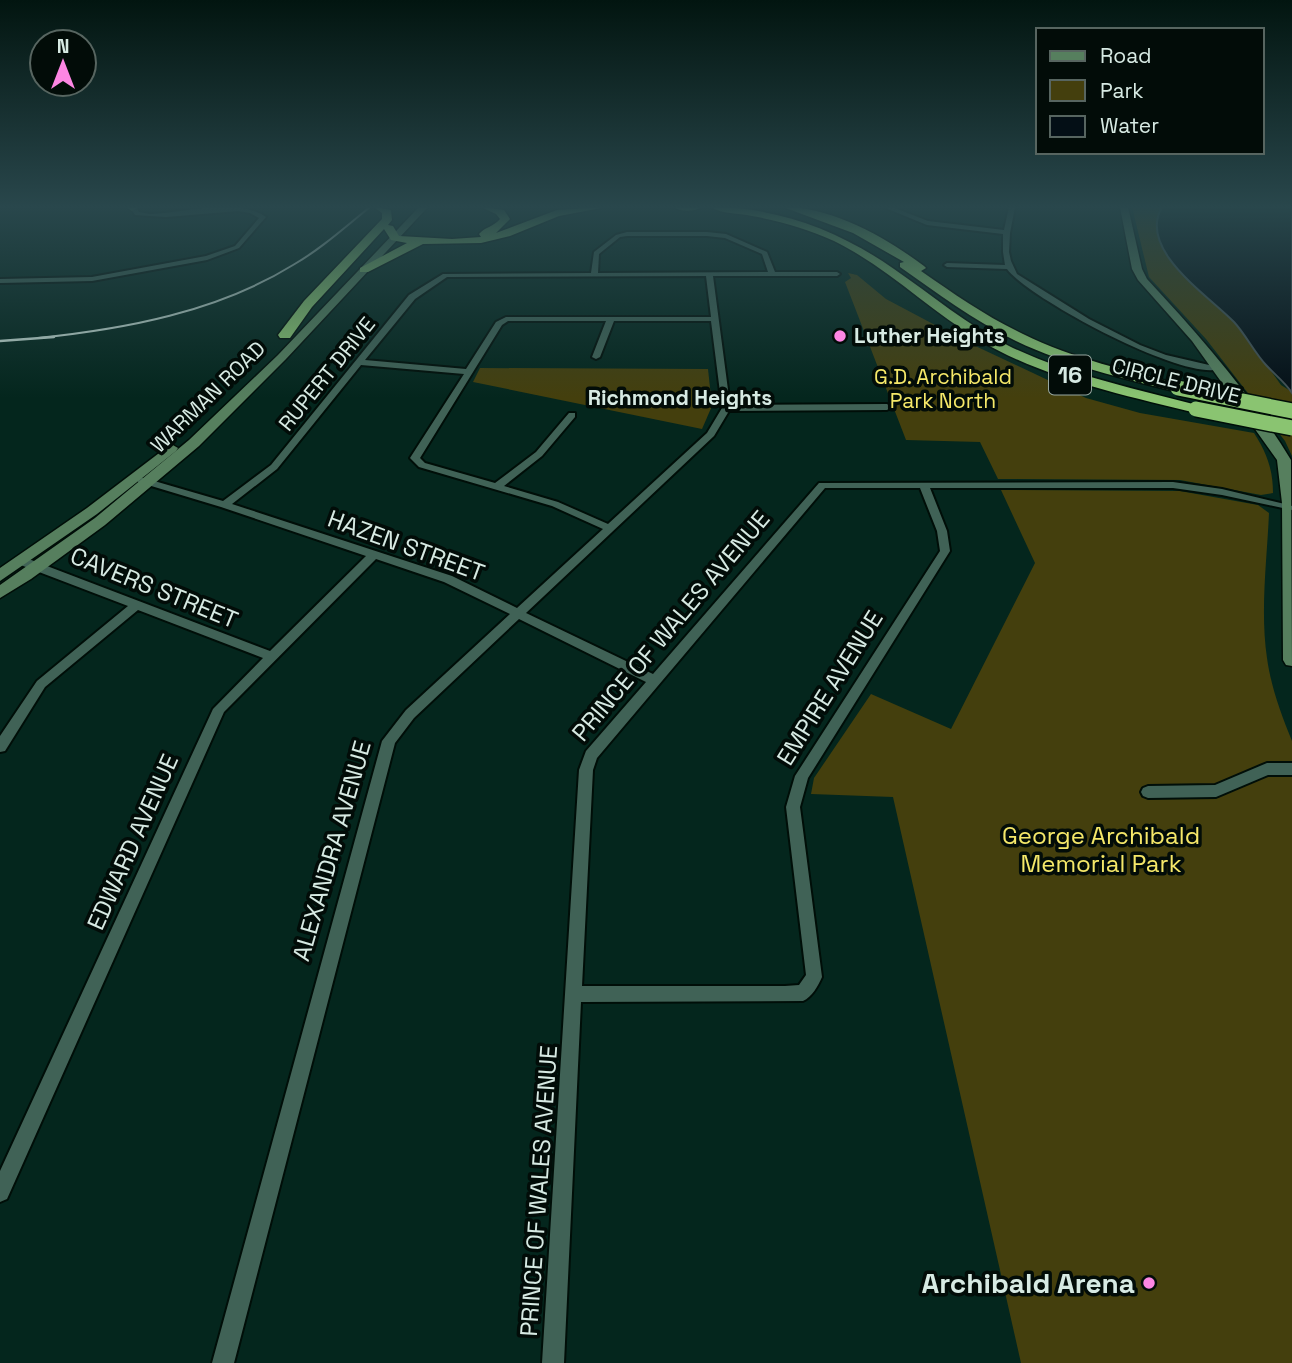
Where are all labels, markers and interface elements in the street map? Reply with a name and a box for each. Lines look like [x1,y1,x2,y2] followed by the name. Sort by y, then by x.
[28,28,98,98] north arrow
[1036,28,1264,154] legend
[57,34,69,59] text: N
[1100,42,1152,69] text: Road
[1100,77,1144,104] text: Park
[1100,112,1159,139] text: Water
[272,311,381,436] street label: RUPERT DRIVE
[854,322,1005,349] place label: Luther Heights
[832,328,848,344] marker: Luther Heights
[145,335,271,458] street label: WARMAN ROAD
[1109,352,1243,409] street label: CIRCLE DRIVE
[1049,356,1091,394] road number: 16
[874,363,1012,414] park label: G.D. Archibald Park North
[588,384,772,411] district label: Richmond Heights
[323,503,489,588] street label: HAZEN STREET
[565,504,776,747] street label: PRINCE OF WALES AVENUE
[66,540,242,635] street label: CAVERS STREET
[770,605,890,771] street label: EMPIRE AVENUE
[285,737,378,964] street label: ALEXANDRA AVENUE
[80,749,185,935] street label: EDWARD AVENUE
[1002,820,1200,879] park label: George Archibald Memorial Park
[513,1044,564,1338] street label: PRINCE OF WALES AVENUE
[921,1265,1135,1301] place label: Archibald Arena
[1141,1275,1157,1291] marker: Archibald Arena

